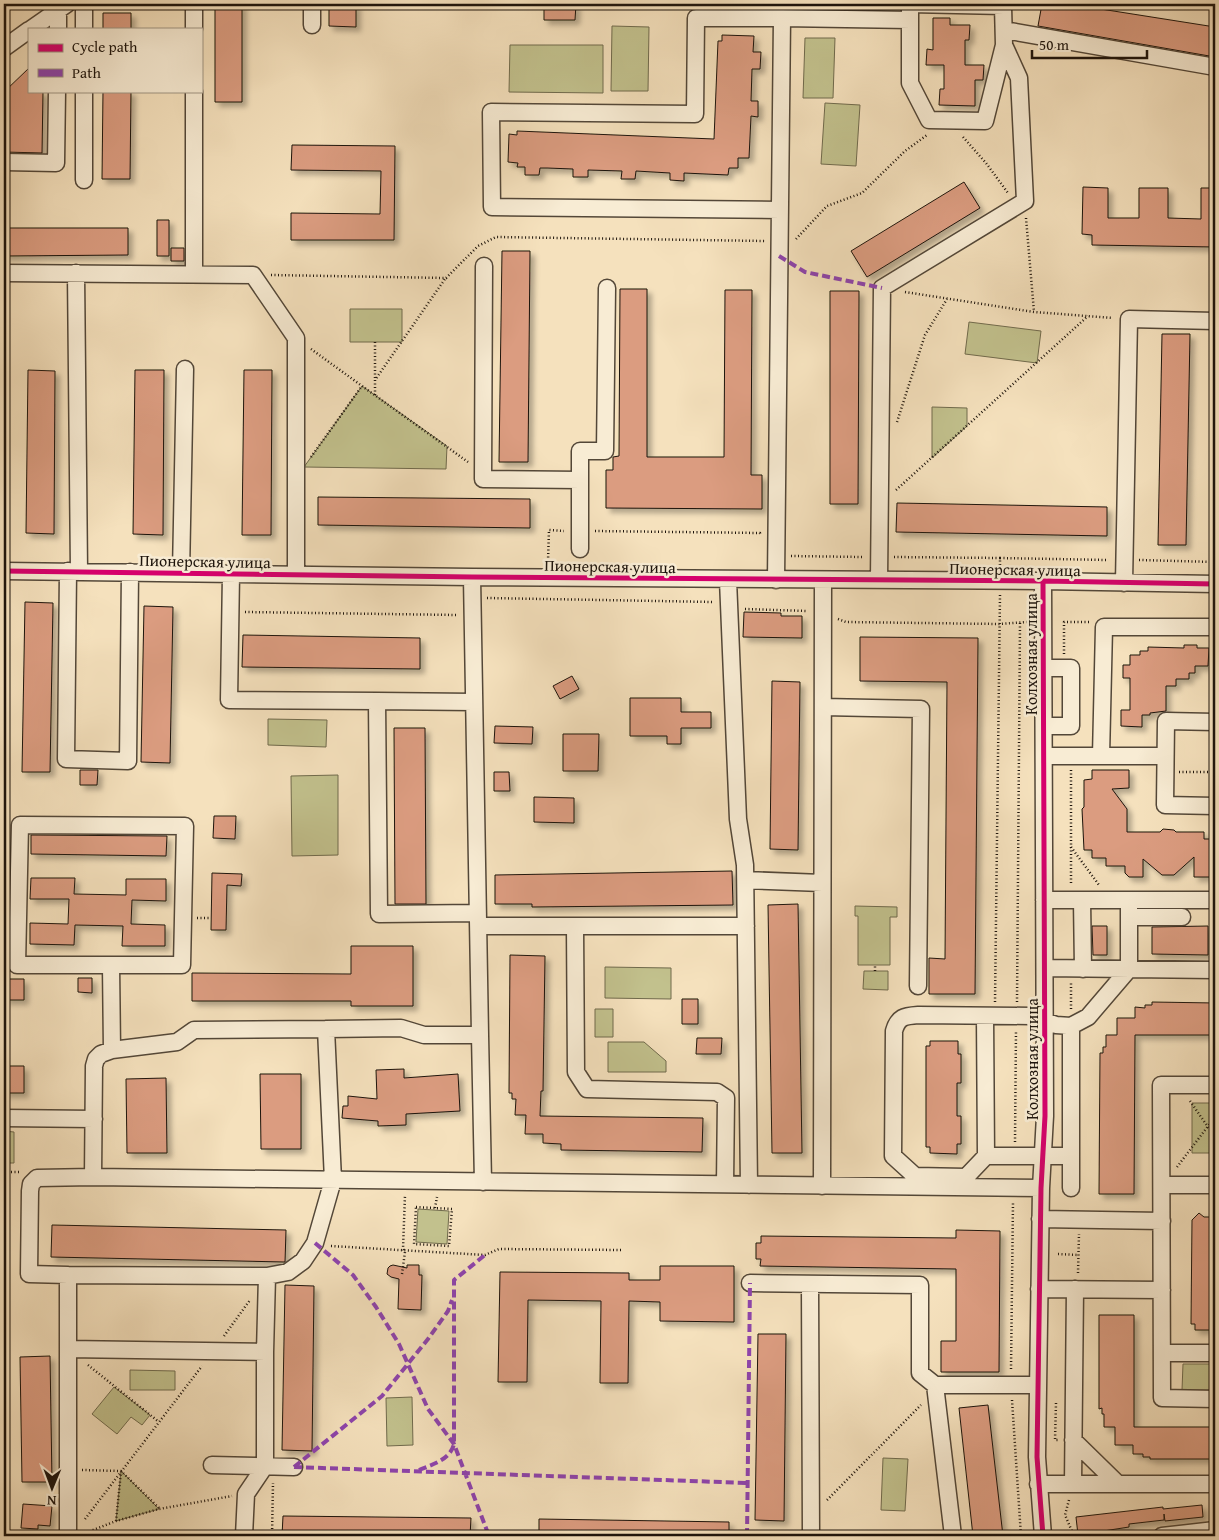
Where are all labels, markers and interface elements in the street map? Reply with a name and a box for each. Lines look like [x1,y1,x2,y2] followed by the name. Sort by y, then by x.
[28,28,202,92] legend
[1032,28,1146,60] scale bar
[1039,34,1070,55] text: 50 m
[72,36,138,57] text: Cycle path
[72,62,101,83] text: Path
[139,548,271,574] street label: Пионерская улица
[544,553,676,579] street label: Пионерская улица
[949,556,1081,582] street label: Пионерская улица
[1019,593,1043,715] street label: Колхозная улица
[1020,998,1044,1120] street label: Колхозная улица
[28,1462,78,1512] north arrow
[46,1491,57,1511] text: N

